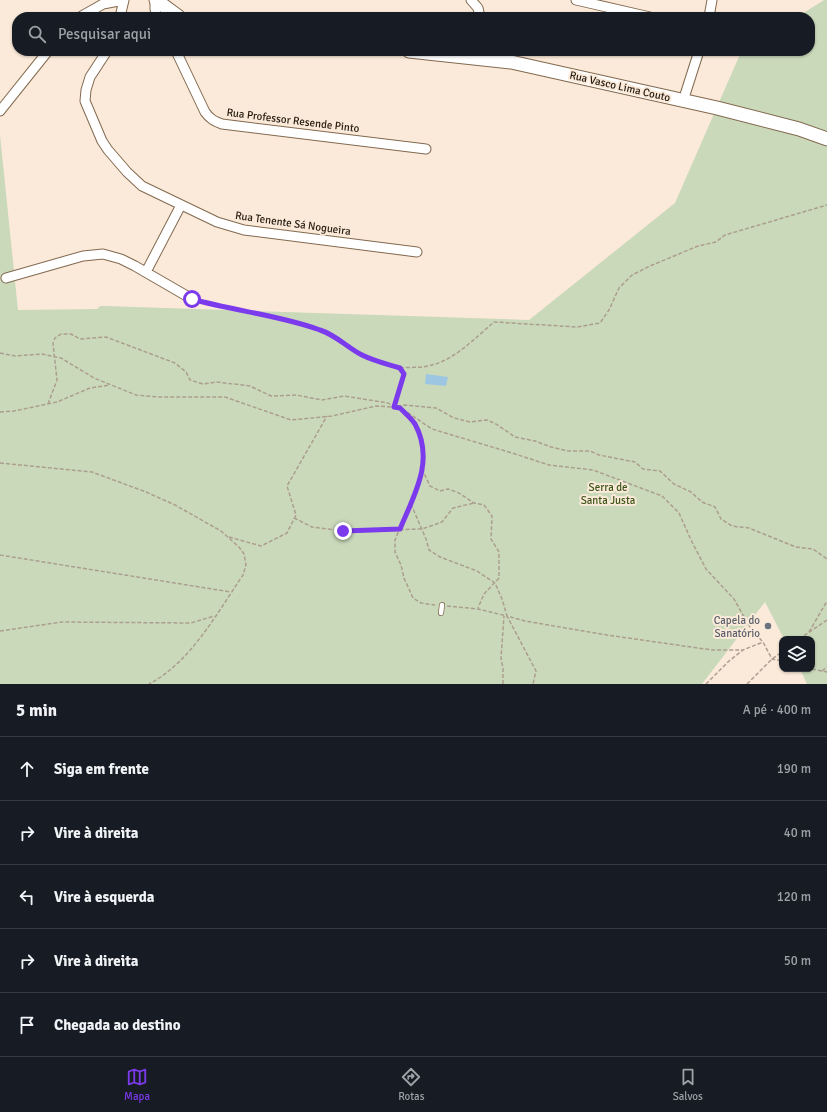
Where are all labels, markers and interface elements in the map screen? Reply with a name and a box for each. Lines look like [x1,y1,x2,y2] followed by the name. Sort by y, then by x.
[12,12,815,56] search box
[26,23,48,45] icon: search
[58,25,151,43] text: Pesquisar aqui
[568,69,672,104] street label: Rua Vasco Lima Couto
[226,106,360,135] street label: Rua Professor Resende Pinto
[234,209,352,238] street label: Rua Tenente Sá Nogueira
[183,290,201,308] route start
[581,481,636,507] park label: Serra de Santa Justa
[334,522,352,540] route end
[714,614,760,640] place label: Capela do Sanatório
[763,621,773,631] marker: Capela do Sanatório
[779,636,815,672] map controls
[779,636,815,672] button: layers
[16,700,57,721] text: 5 min
[743,702,811,718] text: A pé · 400 m
[16,758,38,780] icon: ahead
[54,760,149,778] text: Siga em frente
[777,761,811,777] text: 190 m
[16,822,38,844] icon: right
[54,824,138,842] text: Vire à direita
[784,825,811,841] text: 40 m
[16,886,38,908] icon: left
[54,888,154,906] text: Vire à esquerda
[777,889,811,905] text: 120 m
[16,950,38,972] icon: right
[54,952,138,970] text: Vire à direita
[784,953,811,969] text: 50 m
[16,1014,38,1036] icon: arrive
[54,1016,181,1034] text: Chegada ao destino
[124,1066,150,1103] tab: Mapa
[398,1066,424,1103] tab: Rotas
[673,1066,703,1103] tab: Salvos

